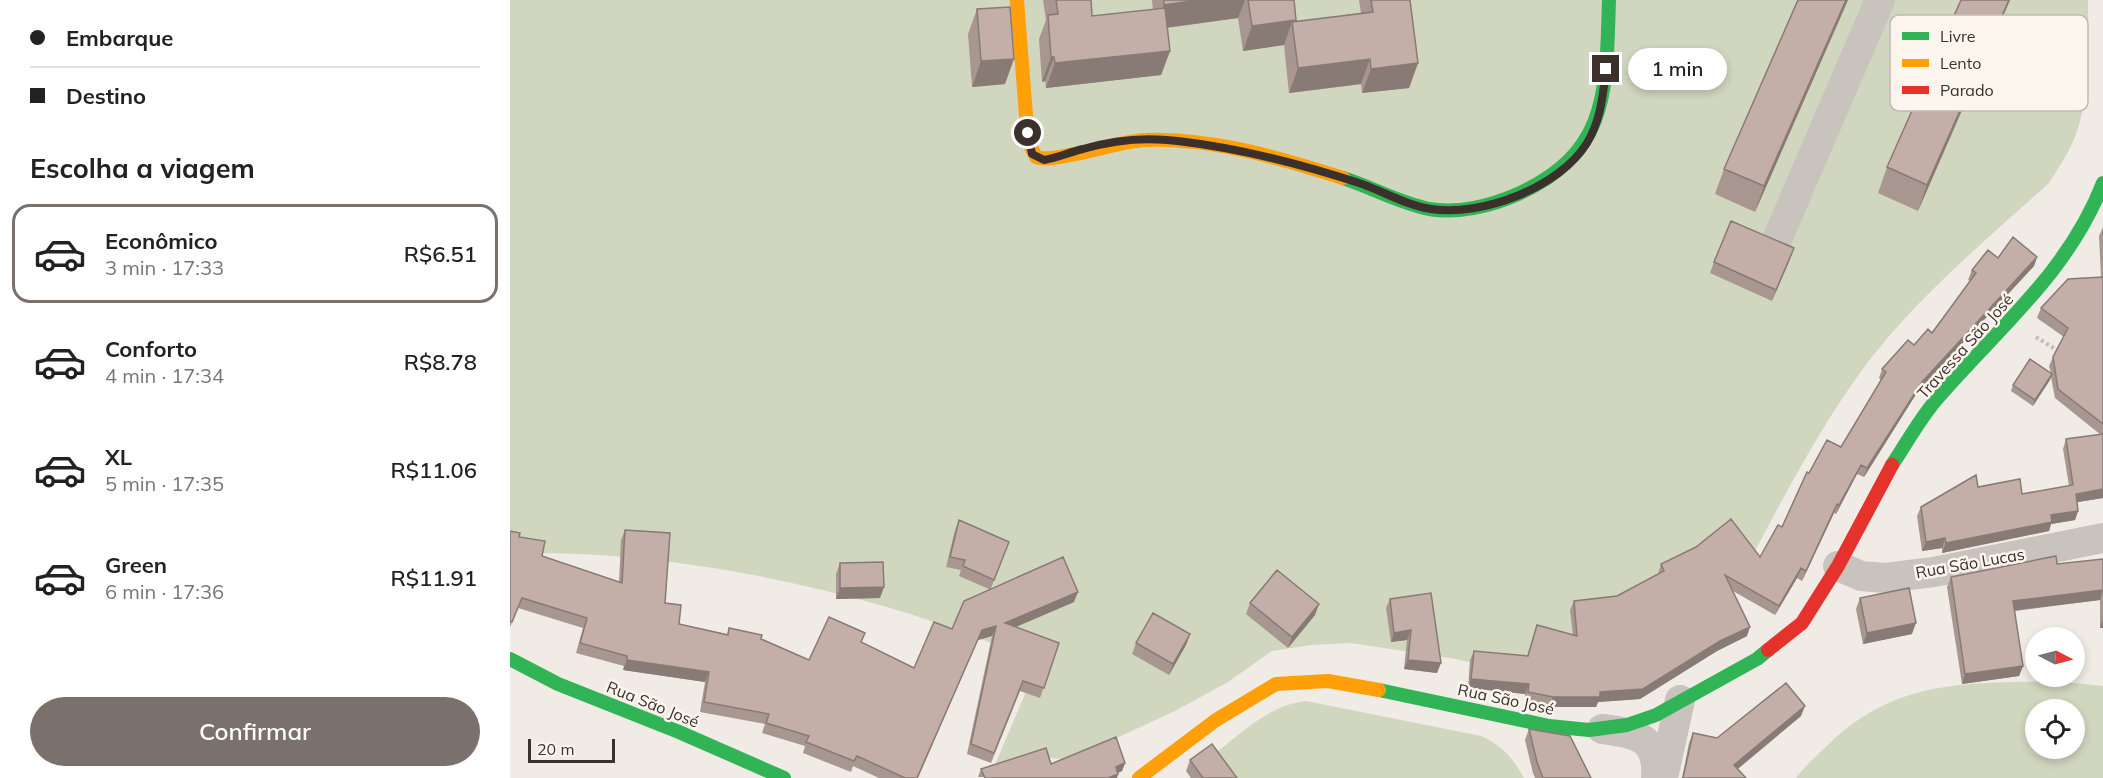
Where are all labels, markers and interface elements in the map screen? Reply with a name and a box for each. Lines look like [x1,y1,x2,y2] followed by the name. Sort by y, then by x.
[1890,15,2088,111] legend
[66,24,173,52] text: Embarque
[1940,26,1975,46] text: Livre
[1627,48,1726,90] callout: 1 min
[1940,53,1981,73] text: Lento
[1592,55,1619,82] route end
[1652,56,1703,81] text: 1 min
[1940,80,1994,100] text: Parado
[66,82,146,110] text: Destino
[1014,119,1041,146] route start
[30,151,255,185] text: Escolha a viagem
[33,227,87,281] icon: car
[105,227,218,255] text: Econômico
[404,240,477,268] text: R$6.51
[105,255,224,280] text: 3 min · 17:33
[1913,289,2017,403] street label: Travessa São José
[33,335,87,389] icon: car
[105,335,197,363] text: Conforto
[404,348,477,376] text: R$8.78
[105,363,224,388] text: 4 min · 17:34
[33,443,87,497] icon: car
[105,443,132,471] text: XL
[390,456,477,484] text: R$11.06
[105,471,224,496] text: 5 min · 17:35
[1914,544,2026,582] street label: Rua São Lucas
[33,551,87,605] icon: car
[105,551,167,579] text: Green
[390,564,477,592] text: R$11.91
[105,579,224,604] text: 6 min · 17:36
[2025,627,2085,687] north arrow
[2025,627,2085,759] map controls
[604,676,702,732] street label: Rua São José
[1456,679,1556,719] street label: Rua São José
[30,697,480,766] button: Confirmar
[2025,699,2085,759] button: locate
[528,736,615,764] scale bar
[537,739,574,759] text: 20 m

